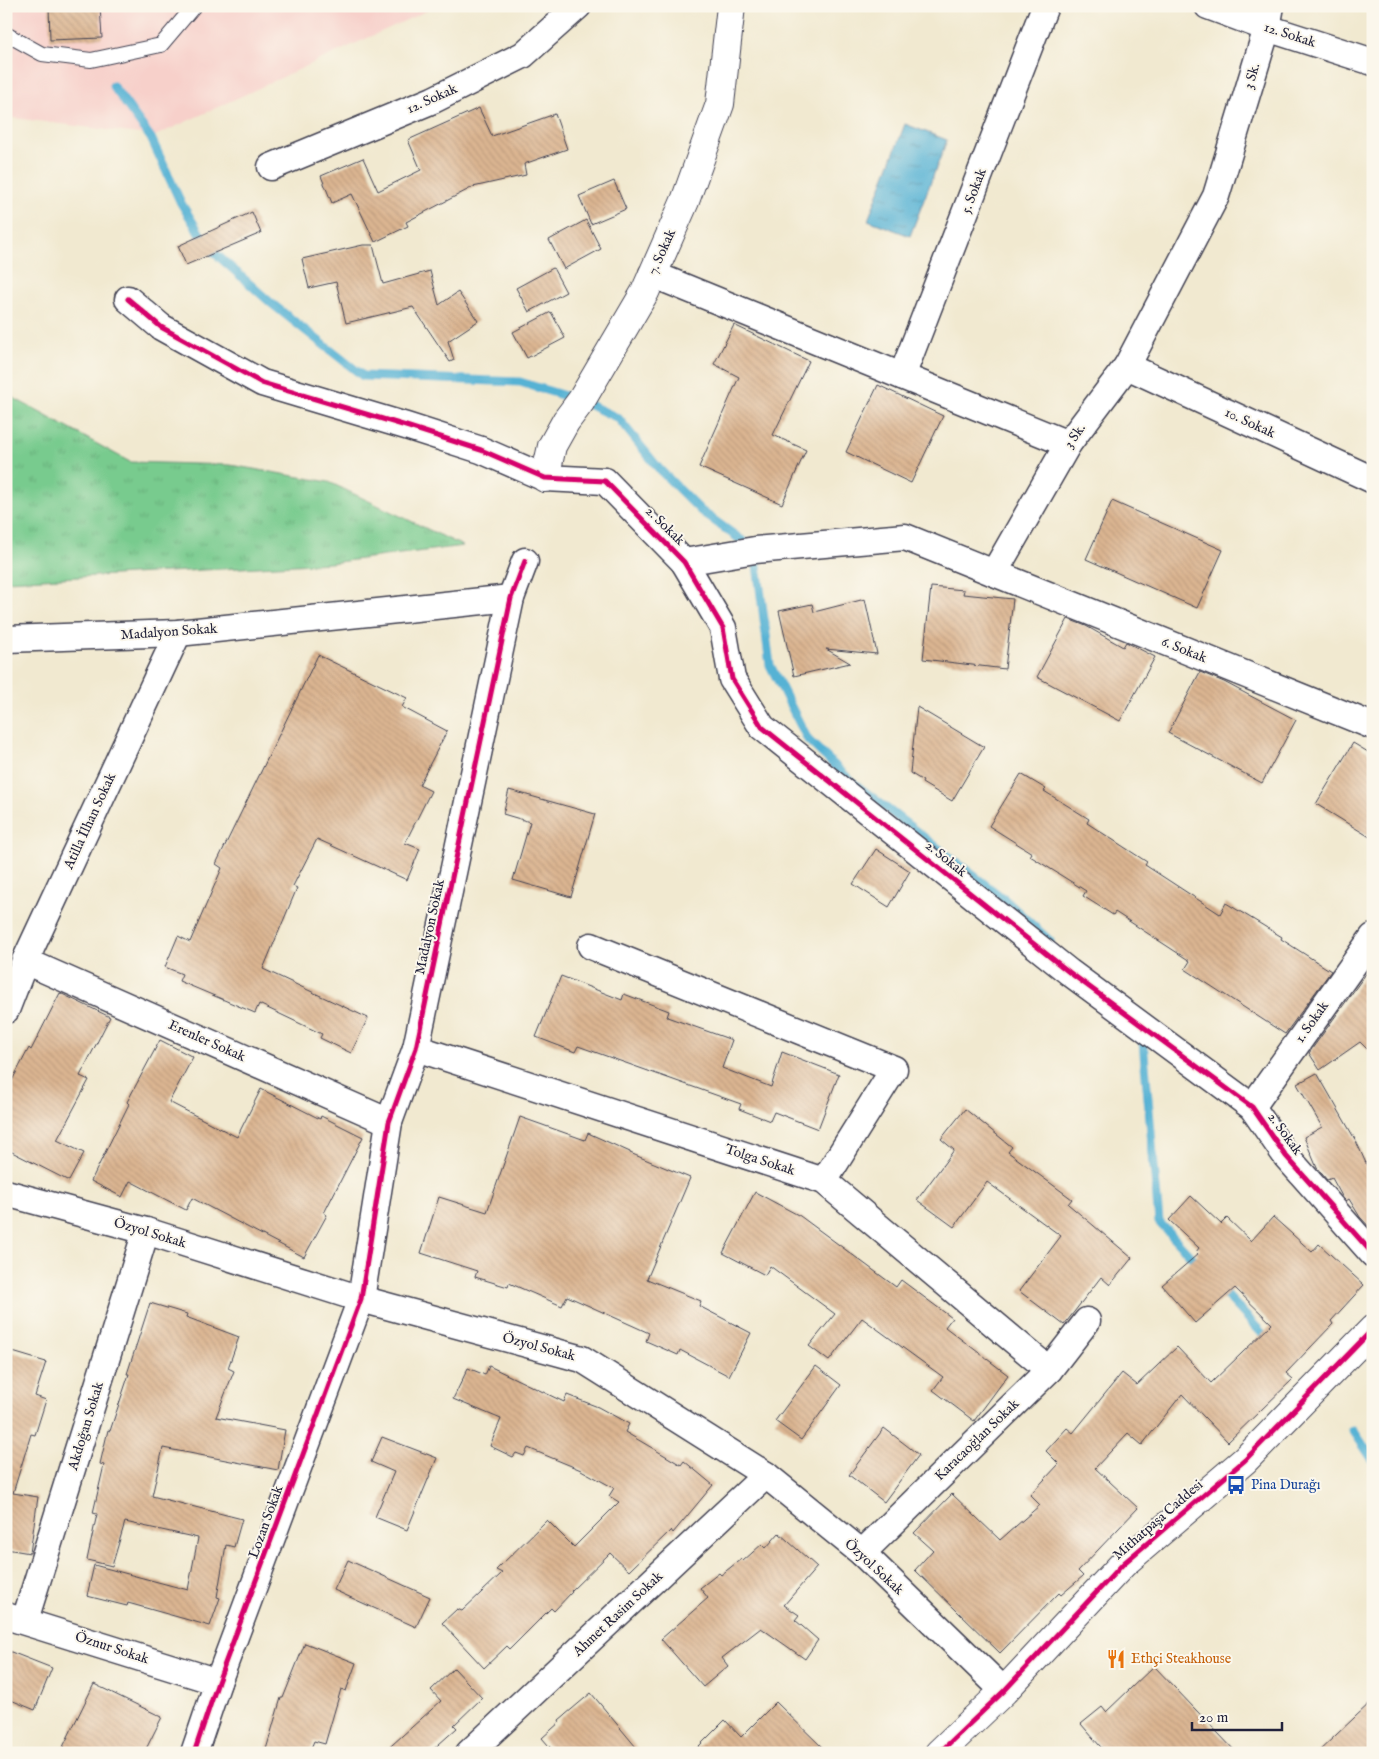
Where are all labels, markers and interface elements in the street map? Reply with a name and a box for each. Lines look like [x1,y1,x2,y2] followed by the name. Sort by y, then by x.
[1262,18,1319,52] street label: 12. Sokak
[1240,61,1264,91] street label: 3 Sk.
[404,80,461,118] street label: 12. Sokak
[957,165,991,216] street label: 5. Sokak
[644,226,680,278] street label: 7. Sokak
[1222,403,1279,443] street label: 10. Sokak
[1060,420,1090,452] street label: 3 Sk.
[642,503,689,550] street label: 2. Sokak
[120,620,218,644] street label: Madalyon Sokak
[1159,633,1210,667] street label: 6. Sokak
[59,769,120,873] street label: Atilla İlhan Sokak
[922,837,971,882] street label: 2. Sokak
[411,877,449,976] street label: Madalyon Sokak
[1291,997,1333,1046] street label: 1. Sokak
[166,1016,249,1066] street label: Erenler Sokak
[1264,1109,1307,1159] street label: 2. Sokak
[723,1140,798,1180] street label: Tolga Sokak
[112,1213,189,1253] street label: Özyol Sokak
[501,1328,578,1366] street label: Özyol Sokak
[64,1379,108,1473] street label: Akdoğan Sokak
[931,1395,1023,1485] street label: Karacaoğlan Sokak
[1225,1474,1247,1496] bus stop icon: Pina Durağı
[1109,1476,1207,1564] street label: Mithatpaşa Caddesi
[1251,1476,1321,1494] place label: Pina Durağı
[244,1483,288,1561] street label: Lozan Sokak
[841,1534,909,1599] street label: Özyol Sokak
[568,1567,667,1661] street label: Ahmet Rasim Sokak
[73,1627,152,1669] street label: Öznur Sokak
[1105,1648,1127,1670] restaurant icon: Ethçi Steakhouse
[1131,1650,1232,1668] place label: Ethçi Steakhouse
[1192,1699,1282,1731] scale bar
[1199,1708,1229,1727] text: 20 m

